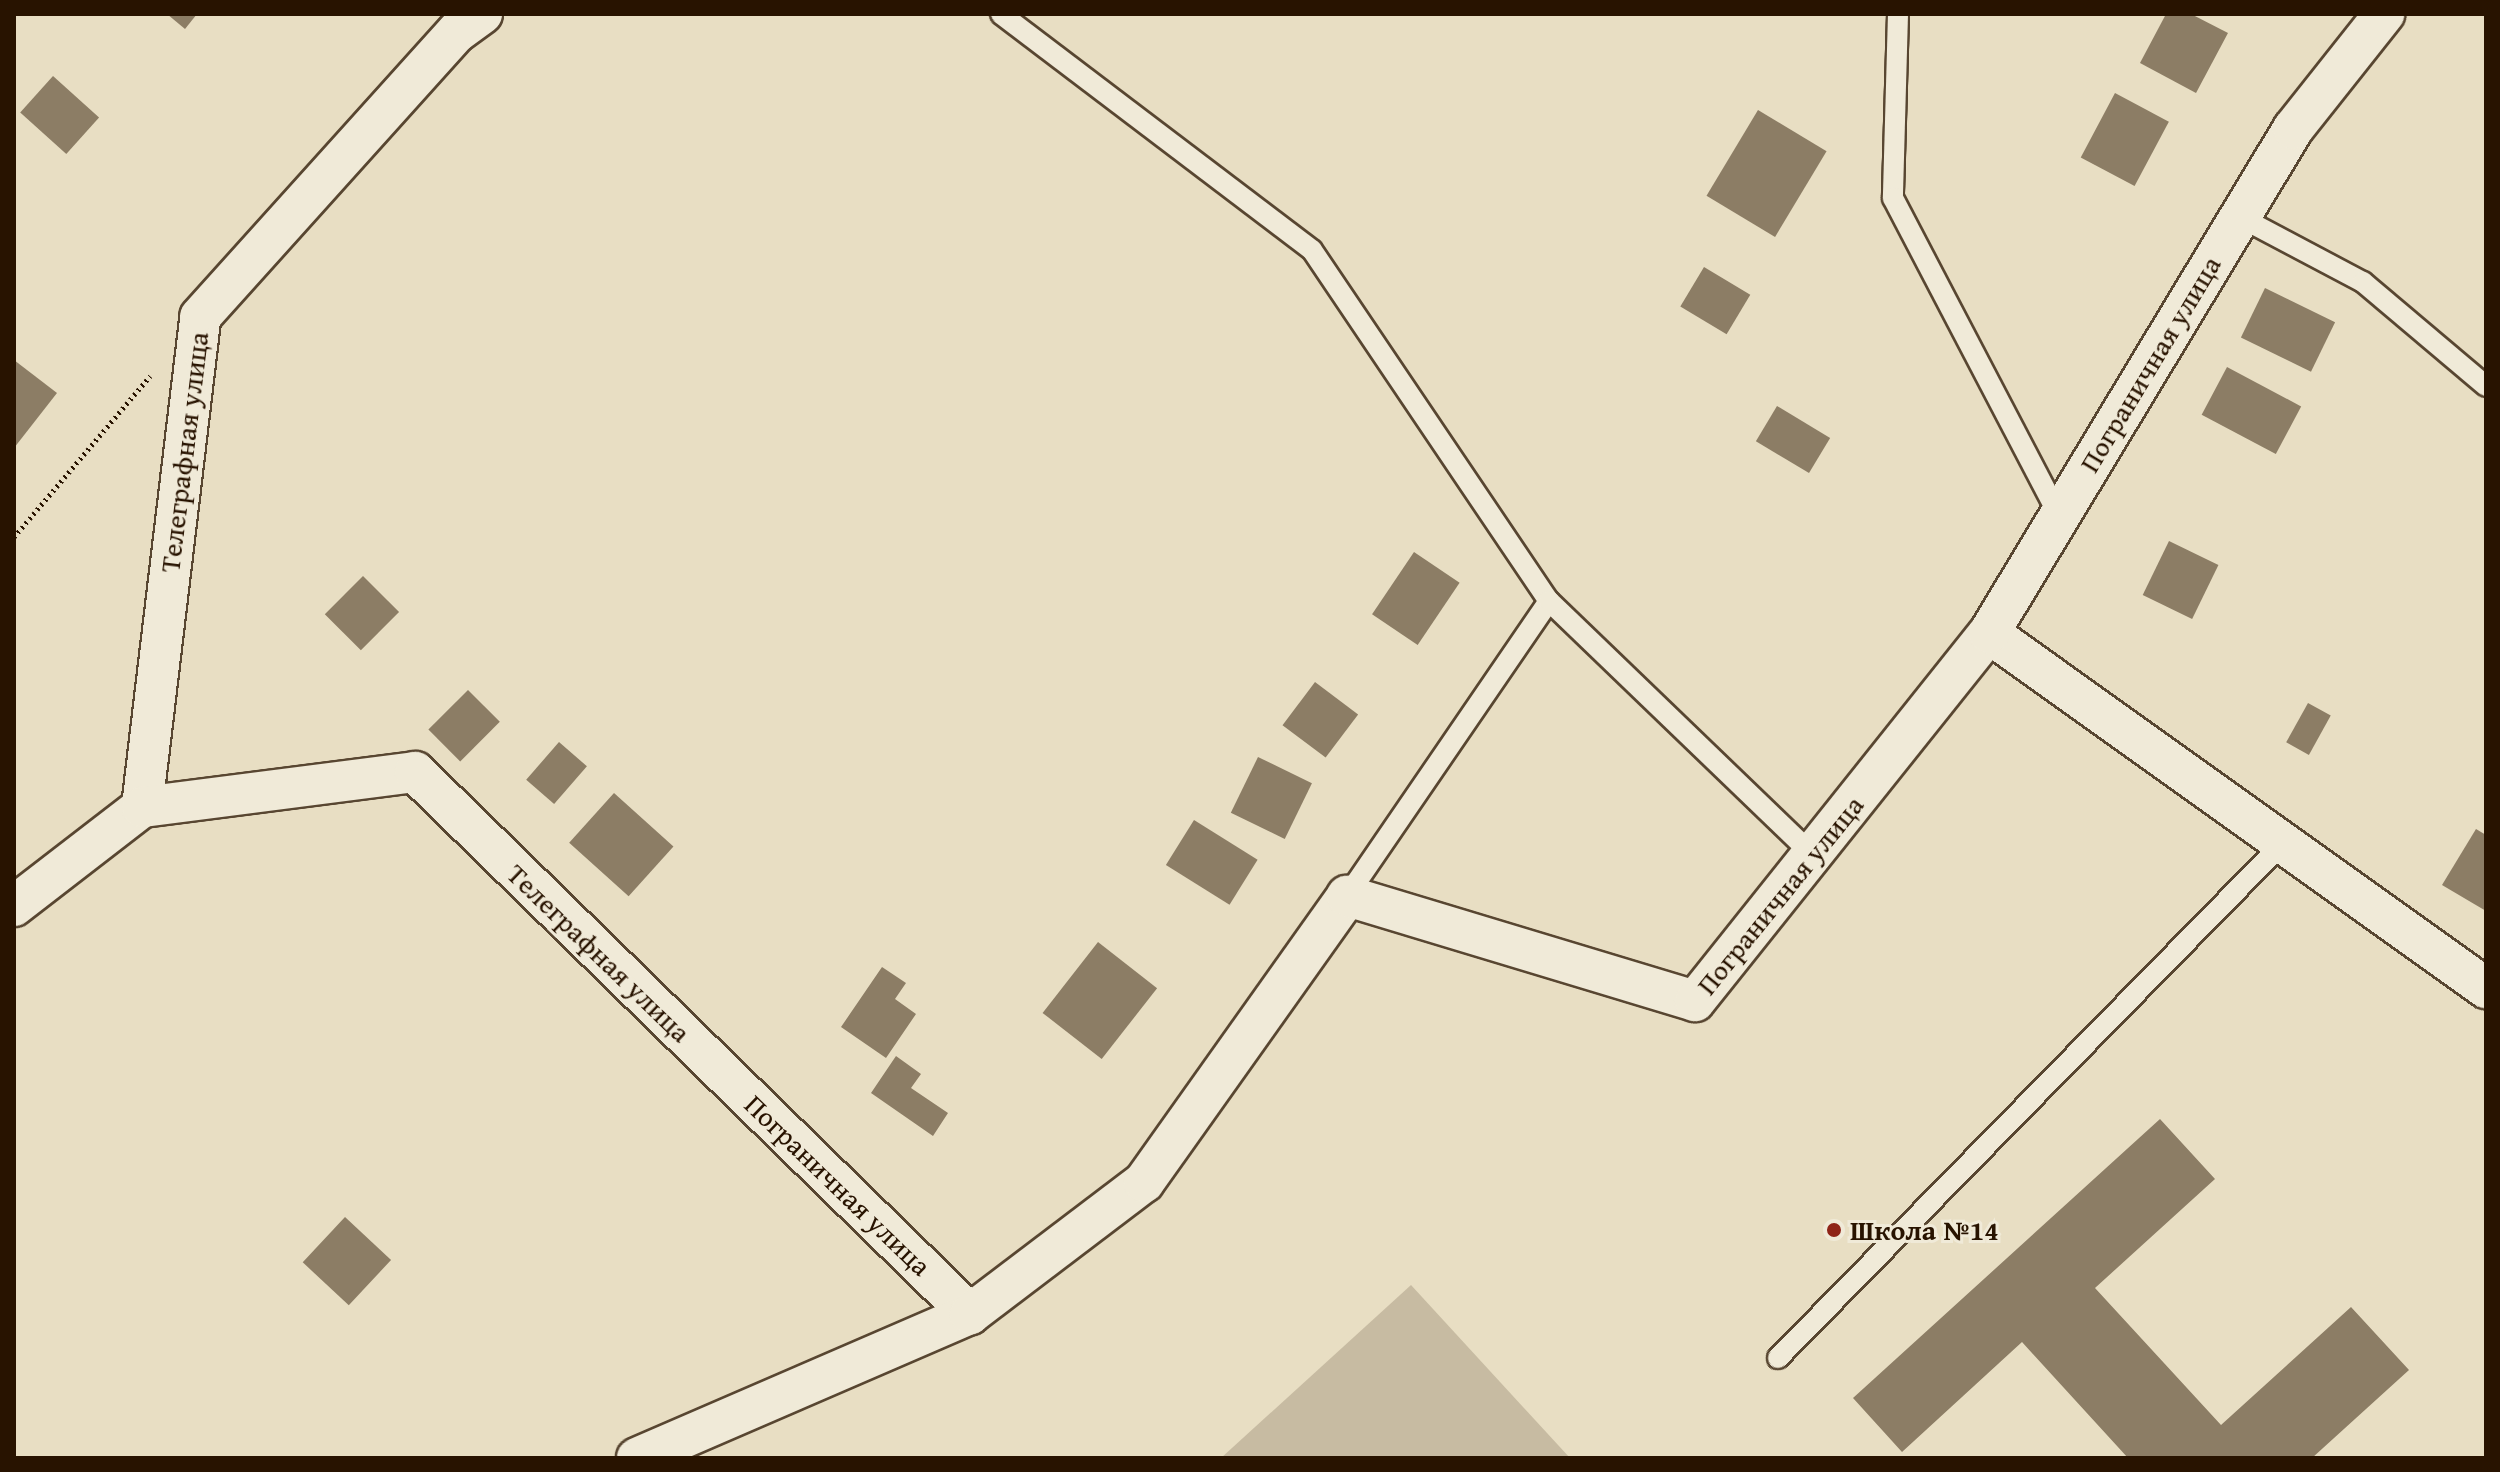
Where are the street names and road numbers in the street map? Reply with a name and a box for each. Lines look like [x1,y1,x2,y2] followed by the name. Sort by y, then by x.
[2072,250,2228,478] street label: Пограничная улица
[153,330,215,574] street label: Телеграфная улица
[1690,789,1870,1001] street label: Пограничная улица
[500,857,698,1049] street label: Телеграфная улица
[738,1087,938,1283] street label: Пограничная улица

